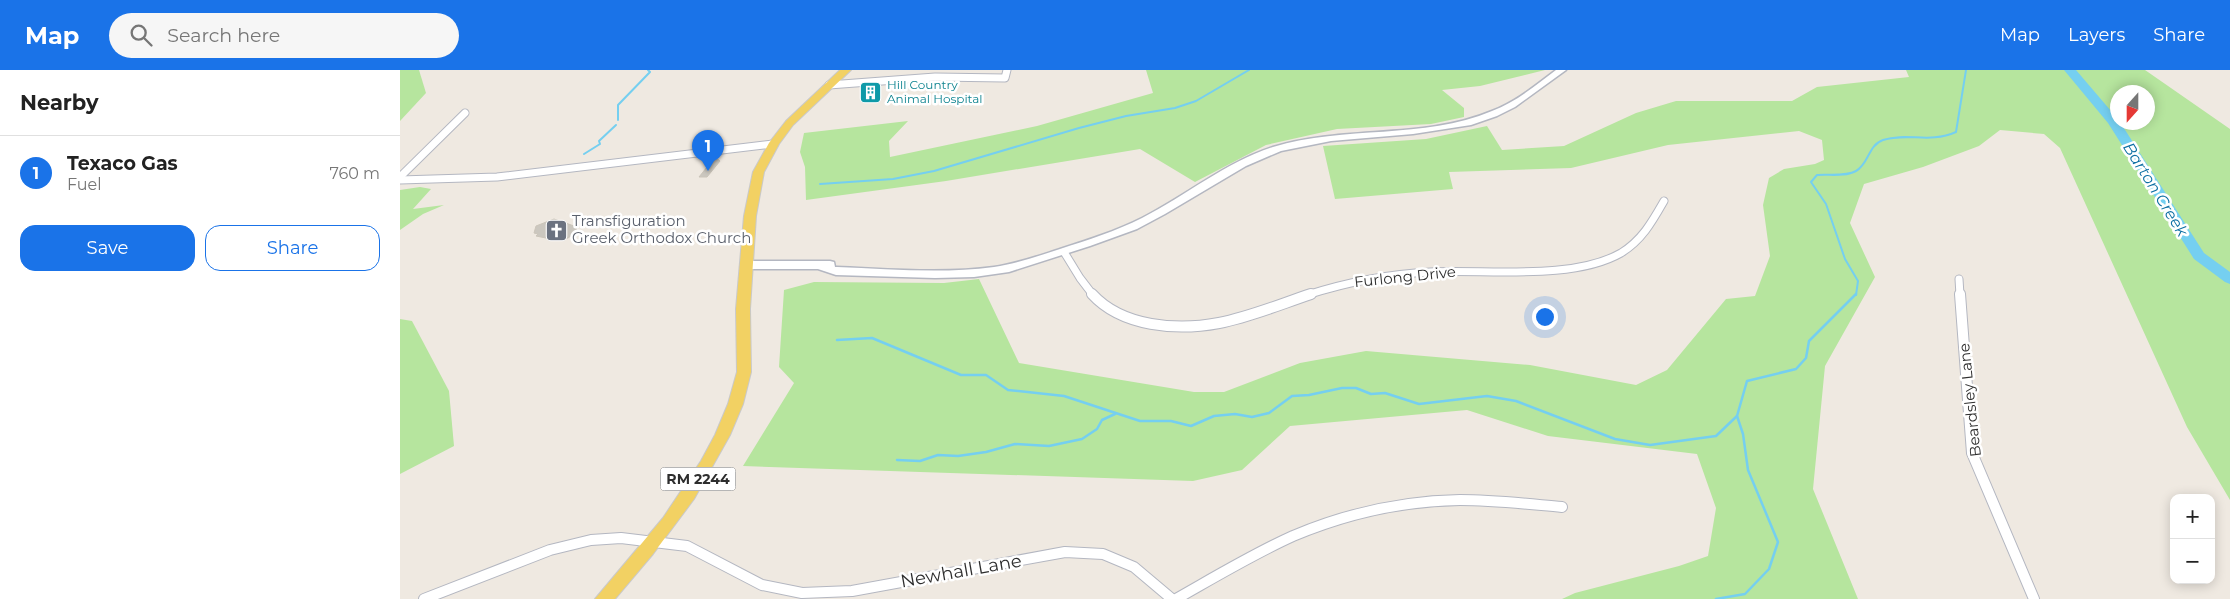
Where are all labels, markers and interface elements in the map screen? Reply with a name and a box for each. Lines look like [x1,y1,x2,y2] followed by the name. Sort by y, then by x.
[109,13,459,58] search box
[25,21,79,50] text: Map
[127,21,155,49] icon: search
[167,24,280,47] text: Search here
[2000,24,2040,46] text: Map
[2068,24,2125,46] text: Layers
[2153,24,2205,46] text: Share
[887,77,982,106] place label: Hill Country Animal Hospital
[859,80,883,104] building icon: Hill Country Animal Hospital
[2110,85,2155,130] north arrow
[20,90,99,115] text: Nearby
[692,130,724,171] pin: 1
[2119,139,2193,241] water label: Barton Creek
[67,152,178,175] text: Texaco Gas
[33,164,39,183] text: 1
[329,164,380,183] text: 760 m
[67,175,102,194] text: Fuel
[572,211,751,247] place label: Transfiguration Greek Orthodox Church
[544,218,568,242] church icon: Transfiguration Greek Orthodox Church
[20,225,195,271] button: Save
[205,225,380,271] button: Share
[1353,262,1457,291] street label: Furlong Drive
[1532,304,1558,330] your location
[1954,342,1985,458] street label: Beardsley Lane
[660,468,736,490] road number: RM 2244
[2170,494,2215,584] map controls
[2170,494,2215,539] button: +
[2170,539,2215,584] button: −
[899,550,1023,592] street label: Newhall Lane

